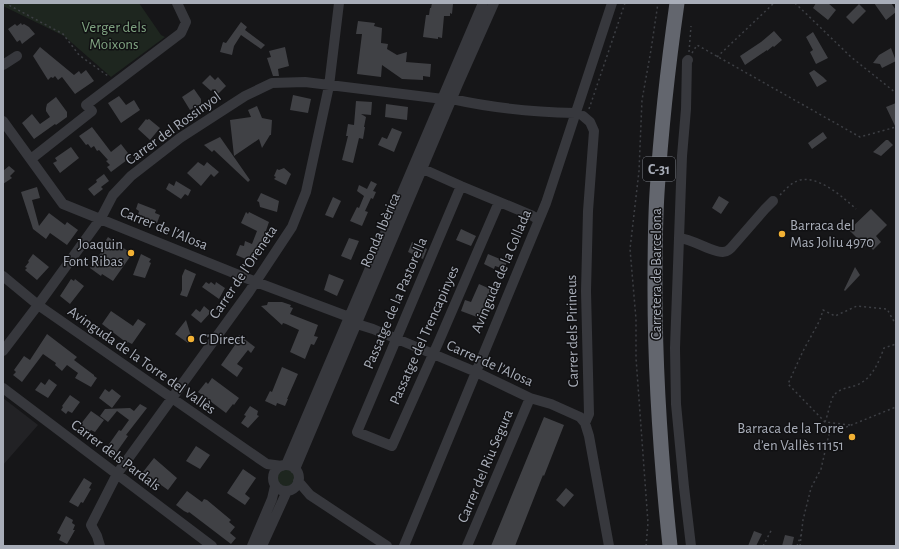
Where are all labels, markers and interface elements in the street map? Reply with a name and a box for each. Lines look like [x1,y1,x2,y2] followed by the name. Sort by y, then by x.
[81,20,147,52] park label: Verger dels Moixons
[123,89,224,168] street label: Carrer del Rossinyol
[643,157,675,181] road number: C-31
[358,191,403,270] street label: Ronda Ibèrica
[118,204,210,253] street label: Carrer de l'Alosa
[469,207,534,335] street label: Avinguda de la Collada
[649,208,664,340] street label: Carretera de Barcelona
[790,218,874,250] place label: Barraca del Mas Joliu 4970
[207,223,280,322] street label: Carrer de l'Oreneta
[777,229,787,239] marker: Barraca del Mas Joliu 4970
[361,235,430,371] street label: Passatge de la Pastorella
[63,237,123,269] place label: Joaquin Font Ribas
[126,248,136,258] marker: Joaquin Font Ribas
[387,264,462,407] street label: Passatge del Trencapinyes
[564,275,581,387] street label: Carrer dels Pirineus
[65,304,218,417] street label: Avinguda de la Torre del Vallès
[199,332,245,347] place label: C'Direct
[186,334,196,344] marker: C'Direct
[444,338,535,389] street label: Carrer de l'Alosa
[455,407,516,525] street label: Carrer del Riu Segura
[68,417,163,494] street label: Carrer dels Pardals
[737,421,844,453] place label: Barraca de la Torre d’en Vallès 11151
[847,432,857,442] marker: Barraca de la Torre d’en Vallès 11151

